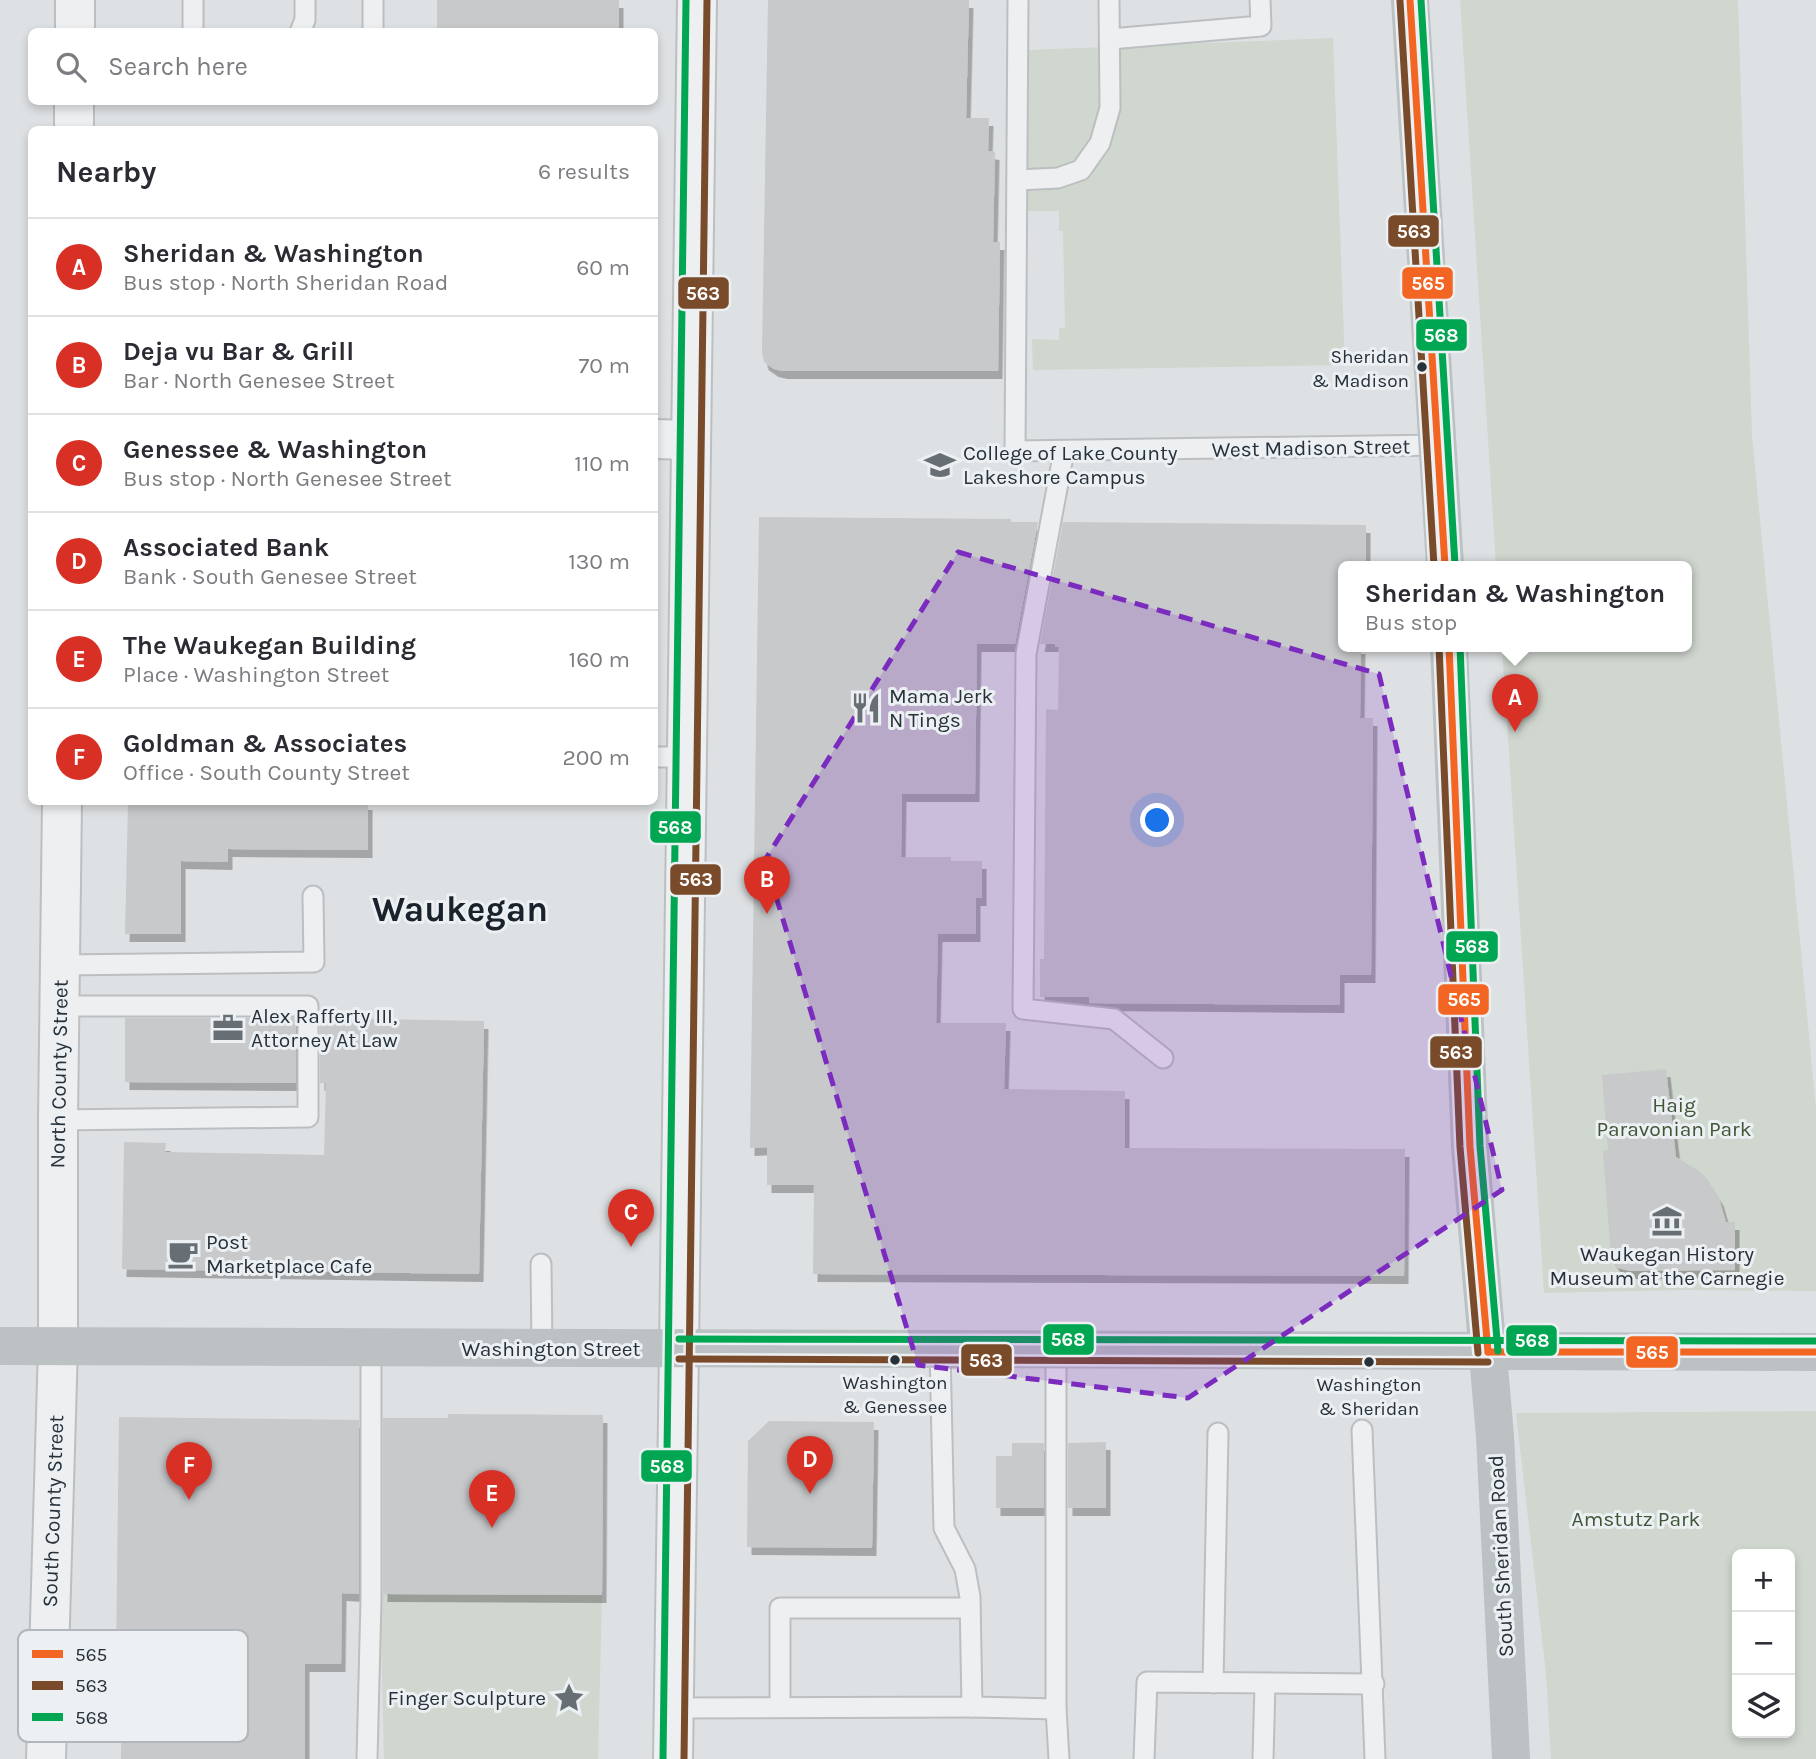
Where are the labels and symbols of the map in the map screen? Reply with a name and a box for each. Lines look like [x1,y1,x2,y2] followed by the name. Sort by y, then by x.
[1387,214,1440,248] line badge: 563
[1397,221,1431,243] text: 563
[1401,266,1454,300] line badge: 565
[1411,273,1445,295] text: 565
[677,276,730,310] line badge: 563
[686,283,720,305] text: 563
[1415,318,1468,352] line badge: 568
[1424,325,1458,347] text: 568
[1312,346,1409,392] place label: Sheridan & Madison
[1415,360,1429,374] marker: Sheridan & Madison
[1211,434,1411,462] street label: West Madison Street
[963,441,1178,489] place label: College of Lake County Lakeshore Campus
[923,448,957,482] school or university icon: College of Lake County Lakeshore Campus
[1492,674,1538,732] pin: A
[889,684,993,732] place label: Mama Jerk N Tings
[849,691,883,725] restaurant icon: Mama Jerk N Tings
[1140,803,1174,837] your location
[649,810,702,844] line badge: 568
[658,817,692,839] text: 568
[744,856,790,914] pin: B
[669,863,722,896] line badge: 563
[679,869,713,891] text: 563
[372,889,548,931] district label: Waukegan
[1445,930,1499,963] line badge: 568
[1455,936,1489,958] text: 568
[45,979,73,1169] street label: North County Street
[1437,983,1490,1016] line badge: 565
[1447,989,1481,1011] text: 565
[251,1004,398,1052] place label: Alex Rafferty III, Attorney At Law
[211,1011,245,1045] office icon: Alex Rafferty III, Attorney At Law
[1429,1035,1483,1069] line badge: 563
[1439,1042,1473,1064] text: 563
[1596,1093,1752,1141] park label: Haig Paravonian Park
[608,1189,654,1247] pin: C
[1650,1204,1684,1238] museum icon: Waukegan History Museum at the Carnegie
[206,1230,372,1278] place label: Post Marketplace Cafe
[166,1237,200,1271] cafe icon: Post Marketplace Cafe
[1550,1242,1784,1290] place label: Waukegan History Museum at the Carnegie
[1042,1323,1095,1356] line badge: 568
[1505,1324,1558,1357] line badge: 568
[1051,1329,1085,1351] text: 568
[1515,1330,1549,1352] text: 568
[1625,1335,1679,1369] line badge: 565
[462,1337,641,1361] street label: Washington Street
[1635,1342,1669,1364] text: 565
[960,1343,1013,1377] line badge: 563
[969,1350,1003,1372] text: 563
[888,1353,902,1367] marker: Washington & Genessee
[1362,1355,1376,1369] marker: Washington & Sheridan
[842,1372,948,1418] place label: Washington & Genessee
[1316,1374,1422,1420] place label: Washington & Sheridan
[38,1414,68,1608] street label: South County Street
[787,1436,833,1494] pin: D
[166,1442,212,1500] pin: F
[640,1449,693,1483] line badge: 568
[1484,1454,1518,1658] street label: South Sheridan Road
[650,1456,684,1478] text: 568
[469,1470,515,1528] pin: E
[1572,1507,1701,1531] park label: Amstutz Park
[18,1630,248,1742] legend
[75,1644,107,1666] text: 565
[75,1675,108,1697] text: 563
[552,1681,586,1715] place icon: Finger Sculpture
[387,1686,546,1710] place label: Finger Sculpture
[75,1707,108,1729] text: 568

